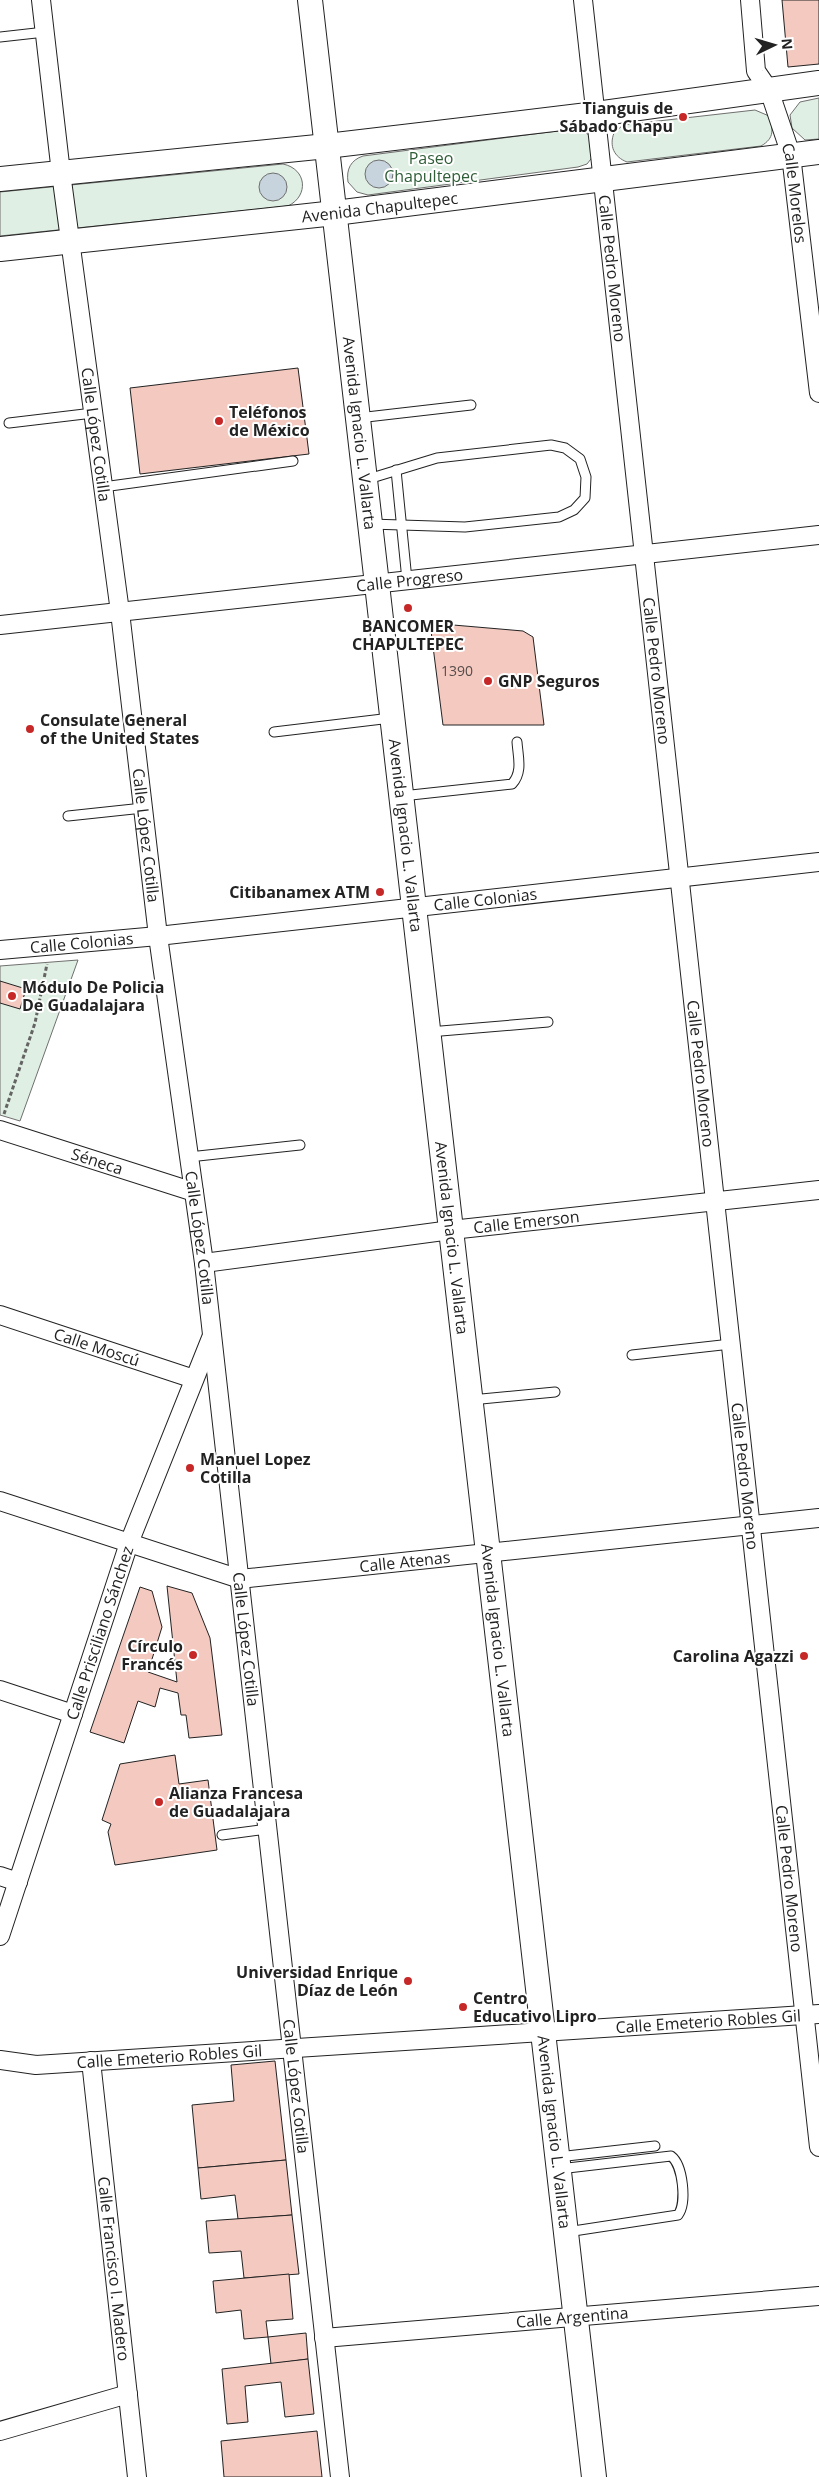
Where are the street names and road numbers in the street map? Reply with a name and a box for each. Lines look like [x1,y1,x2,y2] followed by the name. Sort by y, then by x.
[777,140,812,244] street label: Calle Morelos
[300,187,459,228] street label: Avenida Chapultepec
[593,194,632,343] street label: Calle Pedro Moreno
[338,335,382,531] street label: Avenida Ignacio L. Vallarta
[76,366,116,503] street label: Calle López Cotilla
[355,563,464,597] street label: Calle Progreso
[638,596,676,746] street label: Calle Pedro Moreno
[384,738,428,933] street label: Avenida Ignacio L. Vallarta
[127,767,165,904] street label: Calle López Cotilla
[432,883,538,916] street label: Calle Colonias
[29,927,134,958] street label: Calle Colonias
[682,999,720,1148] street label: Calle Pedro Moreno
[430,1140,474,1336] street label: Avenida Ignacio L. Vallarta
[69,1142,126,1180] street label: Séneca
[180,1169,220,1306] street label: Calle López Cotilla
[472,1205,580,1238] street label: Calle Emerson
[51,1323,143,1371] street label: Calle Moscú
[726,1401,764,1551] street label: Calle Pedro Moreno
[476,1542,520,1738] street label: Avenida Ignacio L. Vallarta
[61,1543,138,1723] street label: Calle Prisciliano Sánchez
[358,1546,451,1577] street label: Calle Atenas
[228,1571,265,1707] street label: Calle López Cotilla
[770,1804,809,1953] street label: Calle Pedro Moreno
[615,2004,802,2038] street label: Calle Emeterio Robles Gil
[278,2018,315,2155] street label: Calle López Cotilla
[532,2034,576,2230] street label: Avenida Ignacio L. Vallarta
[76,2039,263,2073] street label: Calle Emeterio Robles Gil
[93,2175,135,2362] street label: Calle Francisco I. Madero
[515,2301,629,2333] street label: Calle Argentina

